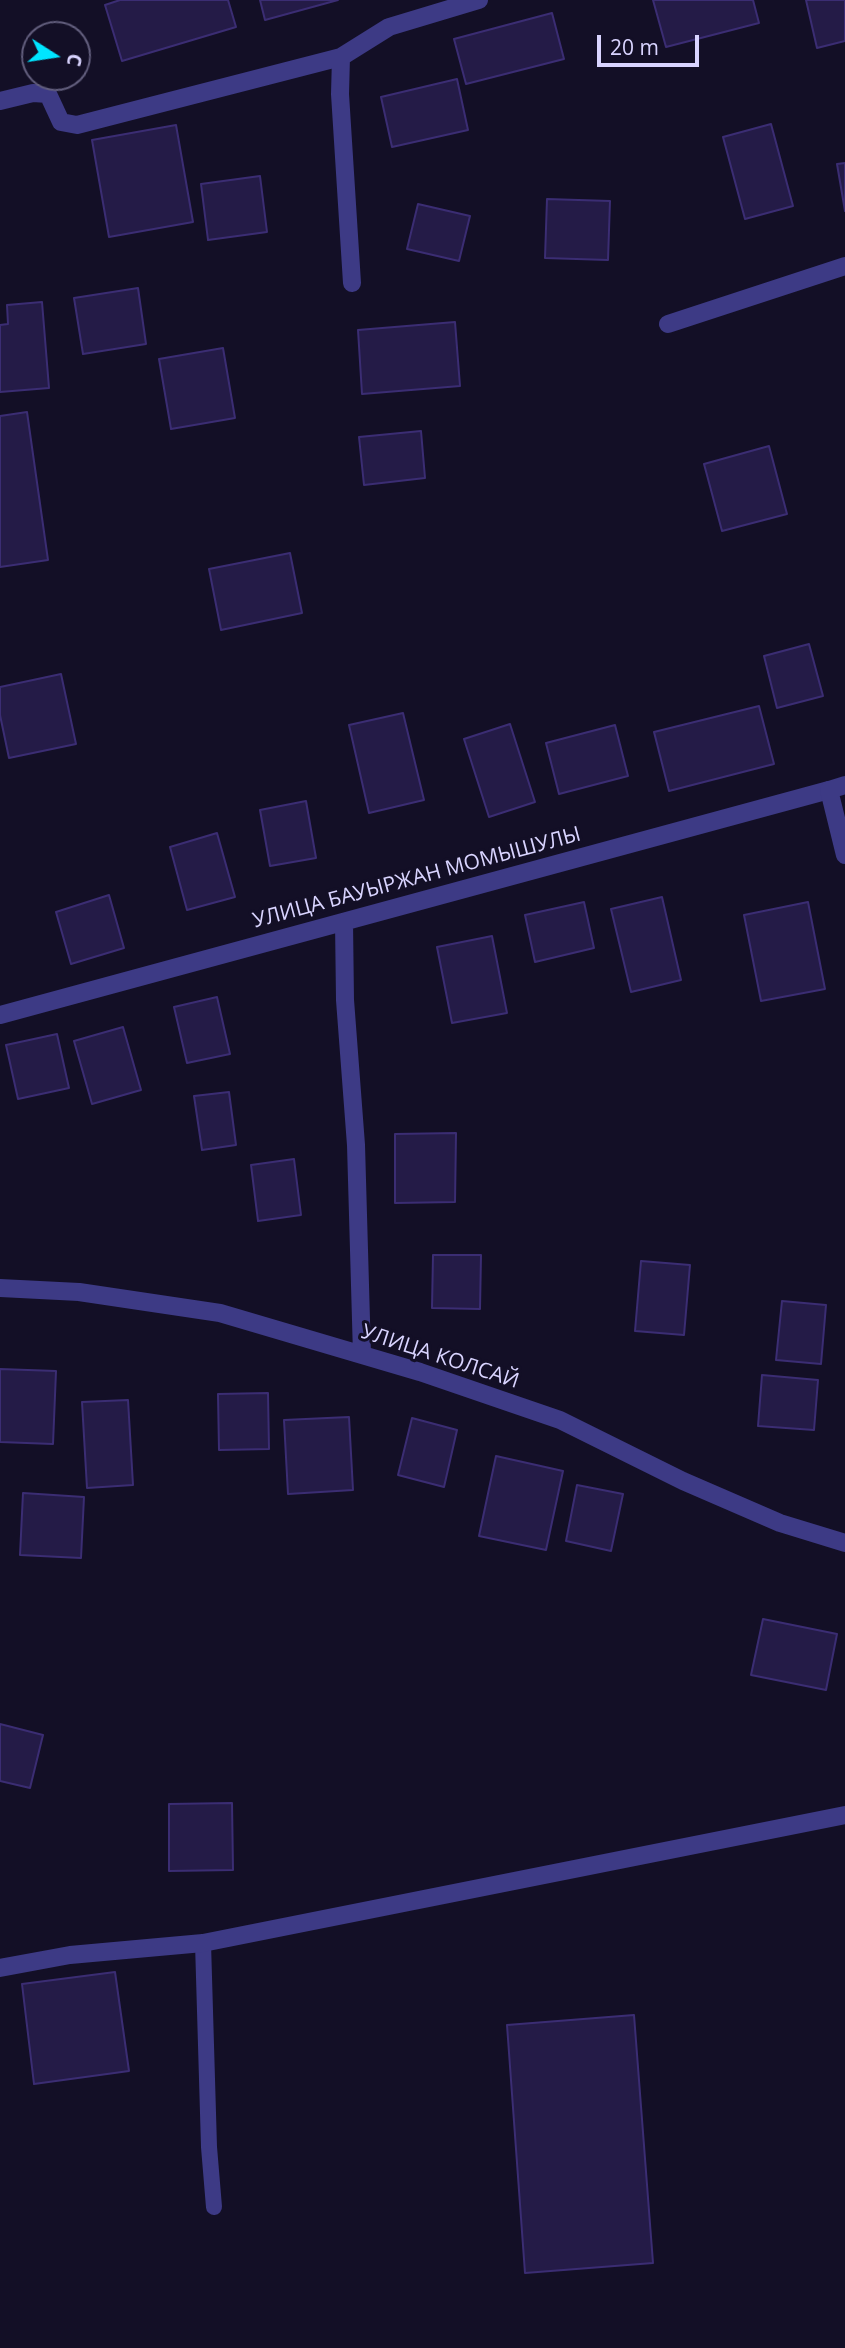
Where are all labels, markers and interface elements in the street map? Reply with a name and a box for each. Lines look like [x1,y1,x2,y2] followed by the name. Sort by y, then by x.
[21,21,91,91] north arrow
[600,21,702,65] scale bar
[610,33,659,61] text: 20 m
[61,51,89,69] text: С
[250,822,584,934] street label: УЛИЦА БАУЫРЖАН МОМЫШУЛЫ
[358,1320,522,1394] street label: УЛИЦА КОЛСАЙ

